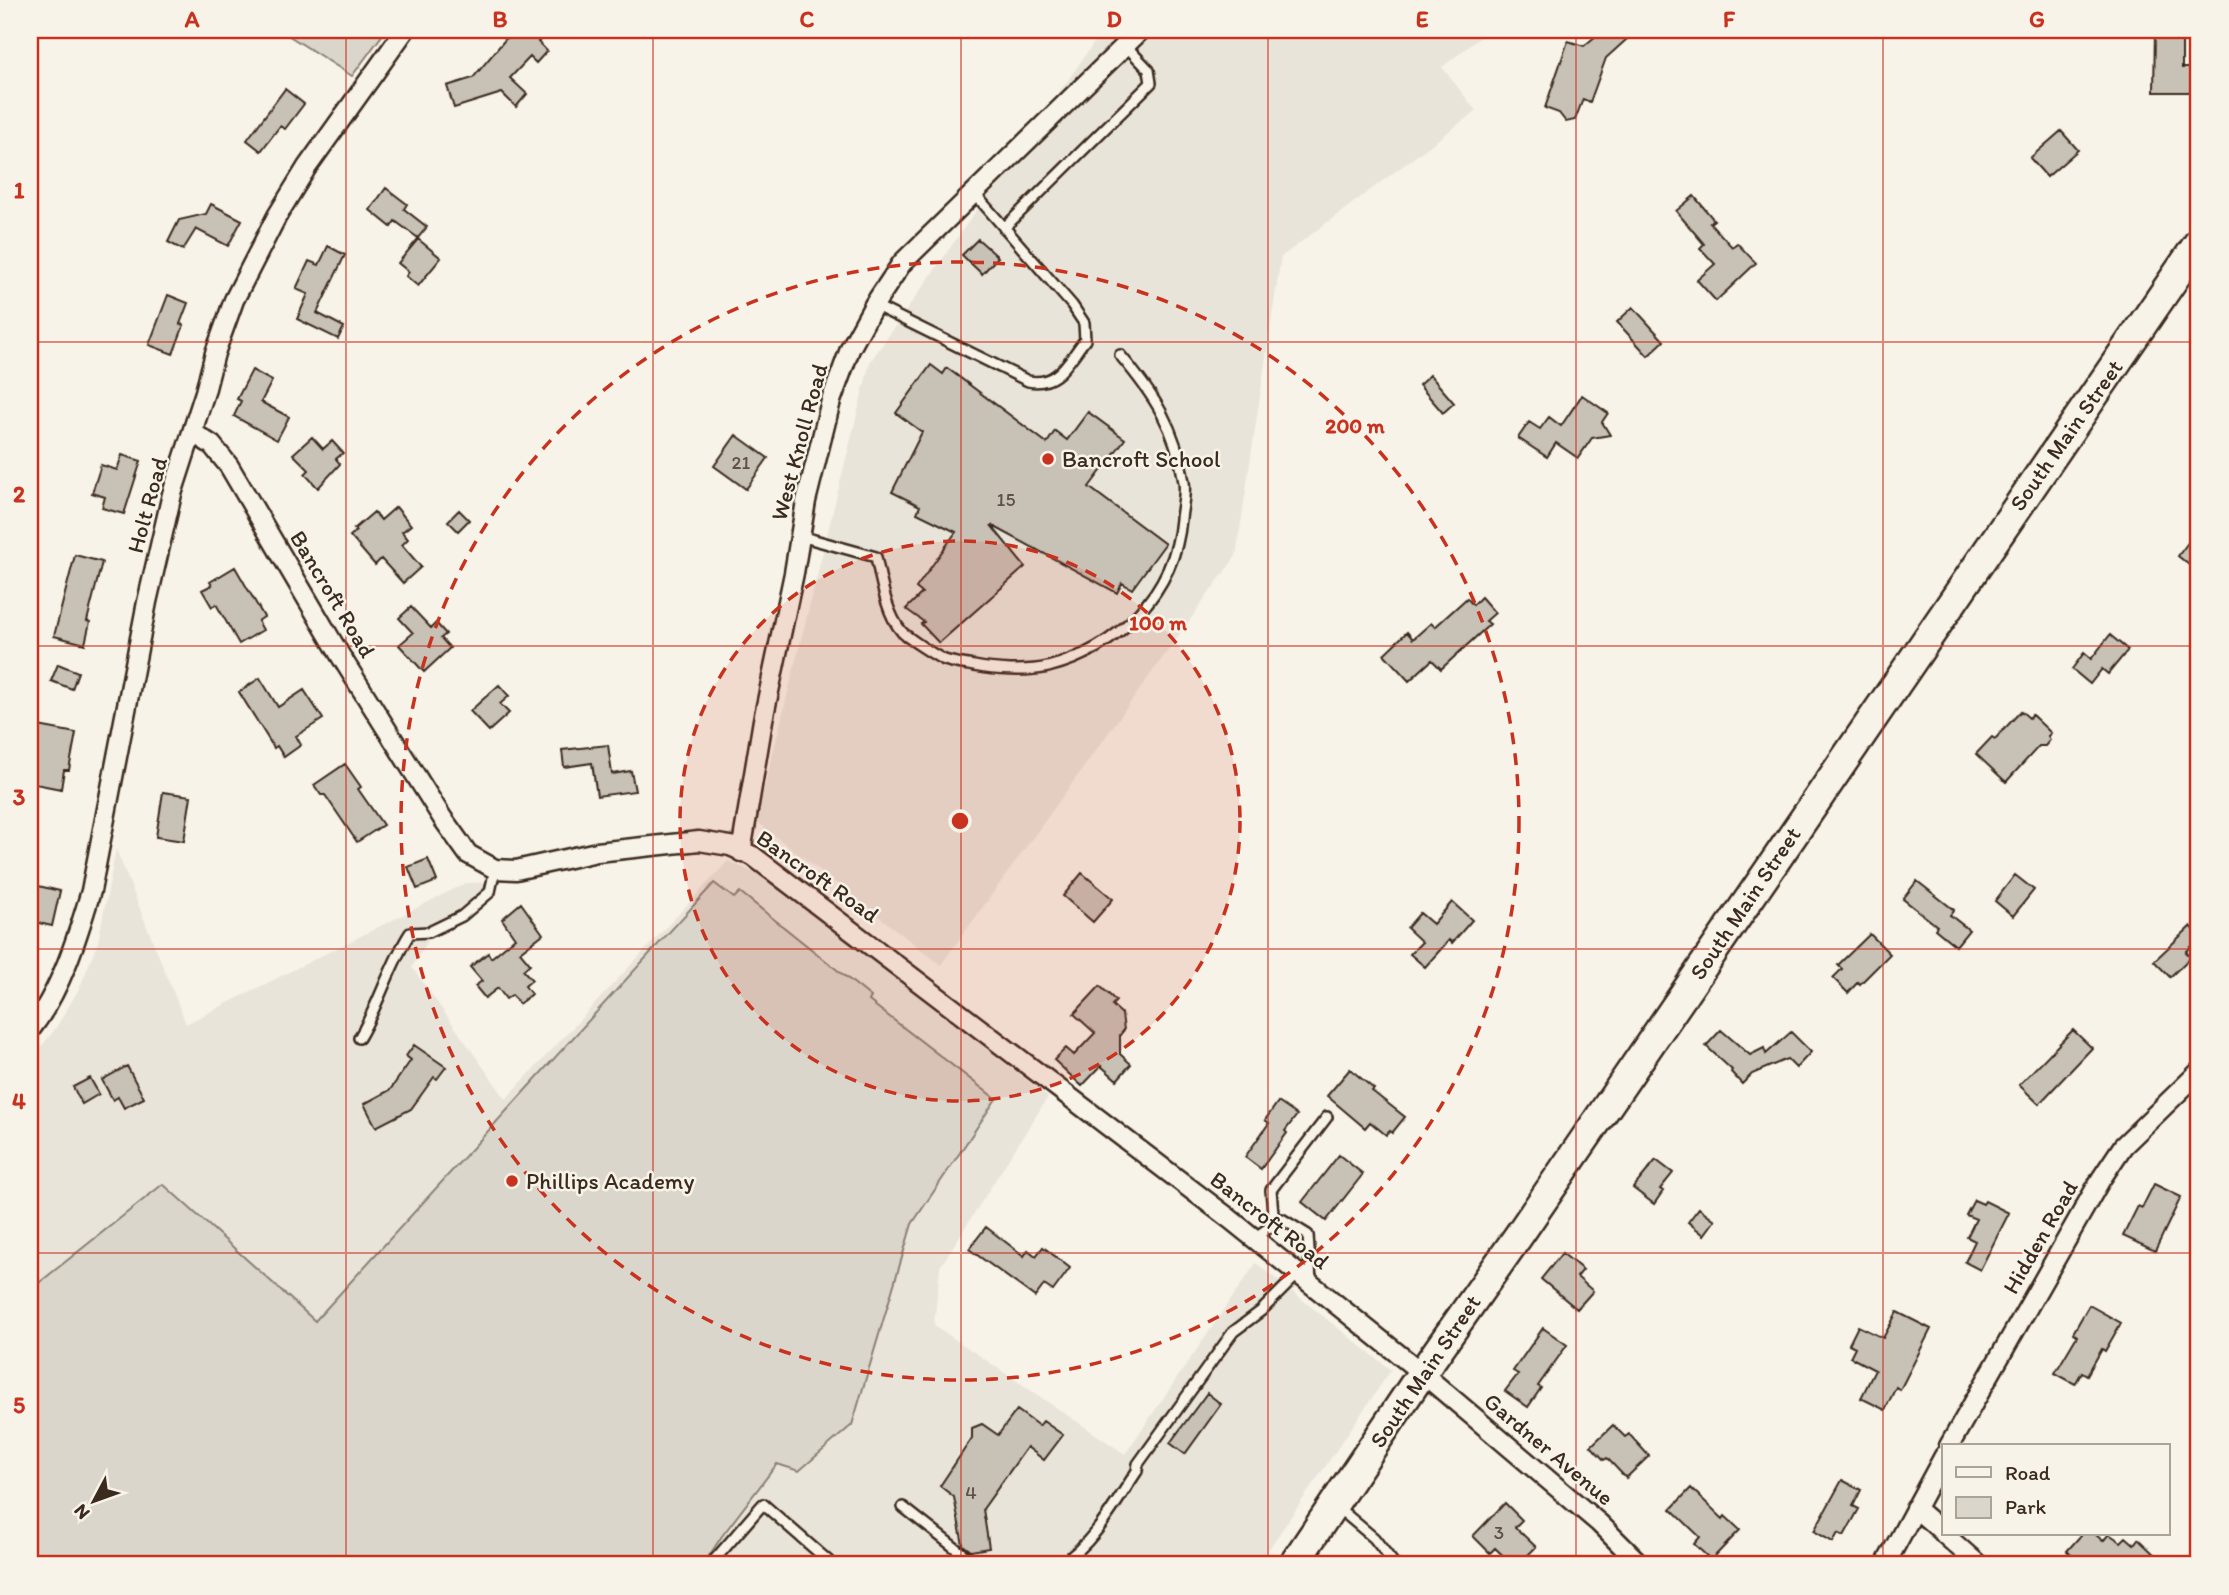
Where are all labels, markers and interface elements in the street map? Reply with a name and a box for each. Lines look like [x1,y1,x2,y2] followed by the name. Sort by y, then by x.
[184,5,200,33] text: A
[493,5,508,33] text: B
[800,5,815,33] text: C
[1106,5,1122,33] text: D
[1416,5,1429,33] text: E
[1723,5,1736,33] text: F
[2029,5,2045,33] text: G
[14,176,25,204] text: 1
[2003,354,2129,516] street label: South Main Street
[765,360,834,524] street label: West Knoll Road
[1325,413,1385,438] text: 200 m
[1062,445,1221,473] place label: Bancroft School
[732,451,751,474] house number: 21
[1040,451,1056,467] marker: Bancroft School
[121,453,173,556] street label: Holt Road
[13,480,26,508] text: 2
[997,488,1015,511] house number: 15
[284,525,382,663] street label: Bancroft Road
[1129,610,1187,635] text: 100 m
[13,783,26,811] text: 3
[948,809,972,833] centre of rings
[1684,821,1807,985] street label: South Main Street
[751,823,885,929] street label: Bancroft Road
[12,1087,26,1115] text: 4
[1205,1165,1335,1275] street label: Bancroft Road
[526,1167,694,1195] place label: Phillips Academy
[504,1173,520,1189] marker: Phillips Academy
[1996,1175,2084,1299] street label: Hidden Road
[1364,1289,1487,1453] street label: South Main Street
[1478,1387,1620,1511] street label: Gardner Avenue
[13,1391,25,1419] text: 5
[1942,1444,2170,1536] legend
[2005,1460,2051,1485] text: Road
[60,1466,130,1536] north arrow
[965,1481,977,1504] house number: 4
[2005,1494,2047,1519] text: Park
[69,1499,94,1524] text: N
[1494,1521,1504,1544] house number: 3

